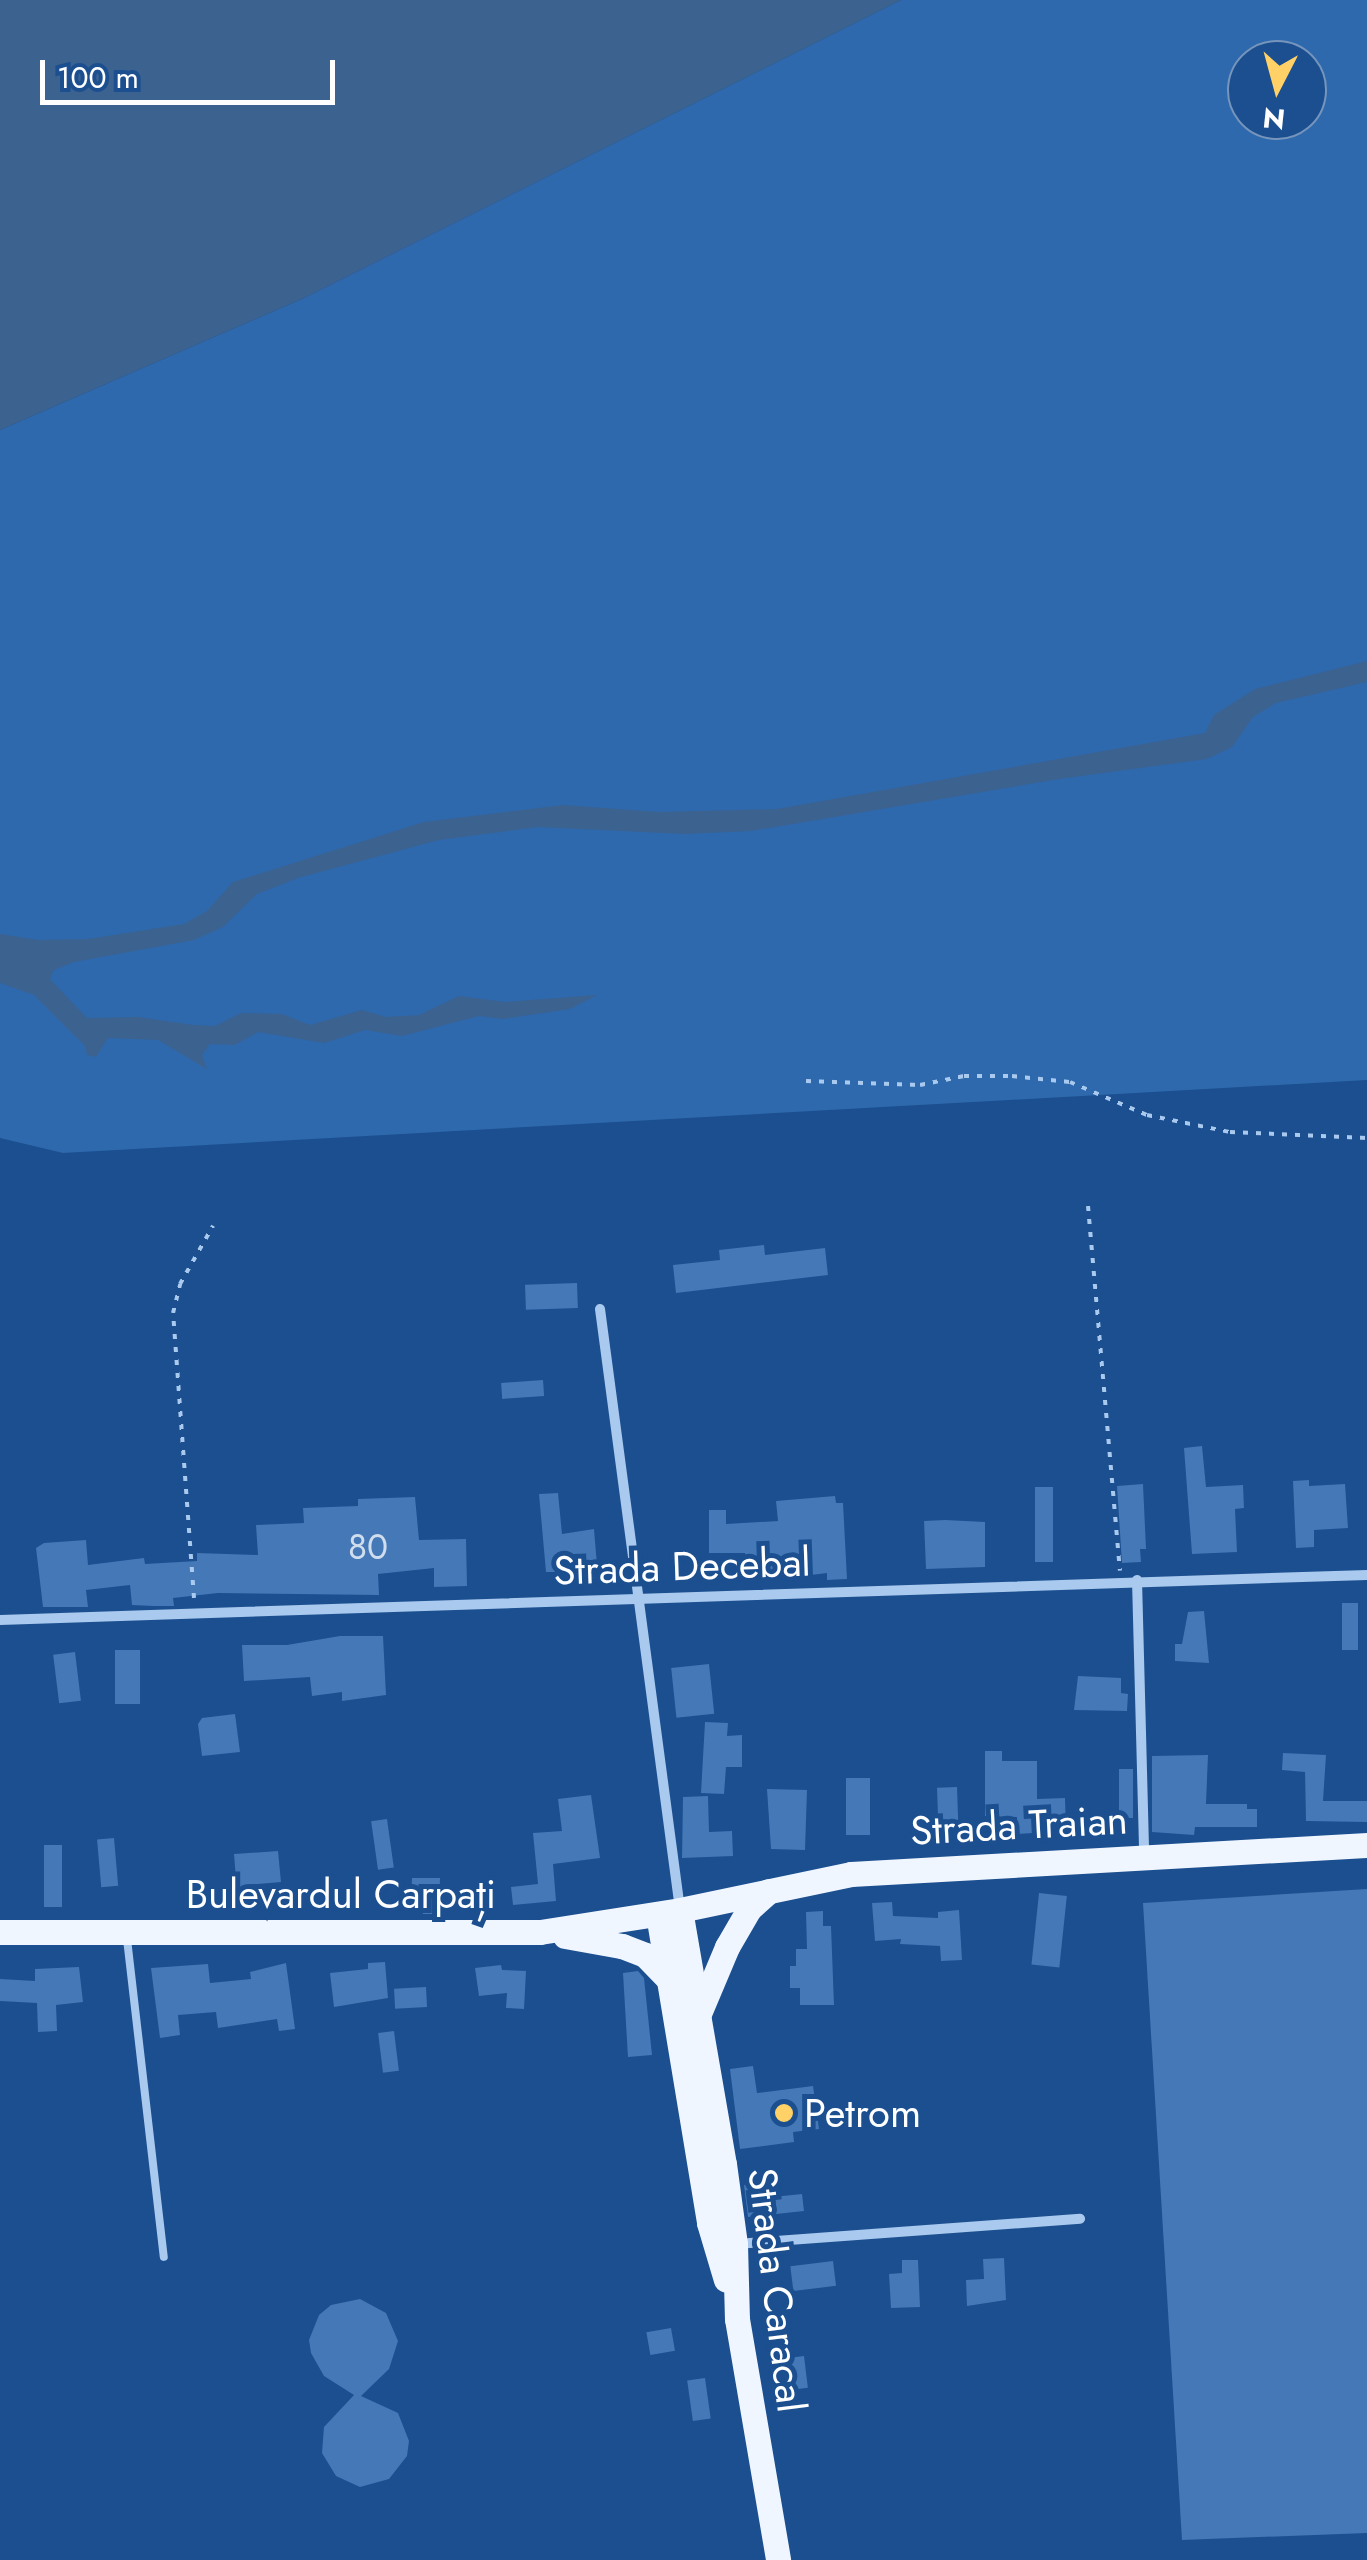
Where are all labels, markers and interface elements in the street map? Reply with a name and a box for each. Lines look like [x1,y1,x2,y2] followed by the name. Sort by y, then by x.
[45,40,340,102] scale bar
[1227,40,1327,140] north arrow
[57,56,139,99] text: 100 m
[1261,97,1287,140] text: N
[348,1526,388,1568] house number: 80
[553,1538,811,1594] street label: Strada Decebal
[909,1795,1129,1855] street label: Strada Traian
[186,1870,496,1918] street label: Bulevardul Carpați
[804,2089,921,2137] place label: Petrom
[773,2102,795,2124] marker: Petrom
[738,2165,816,2415] street label: Strada Caracal

